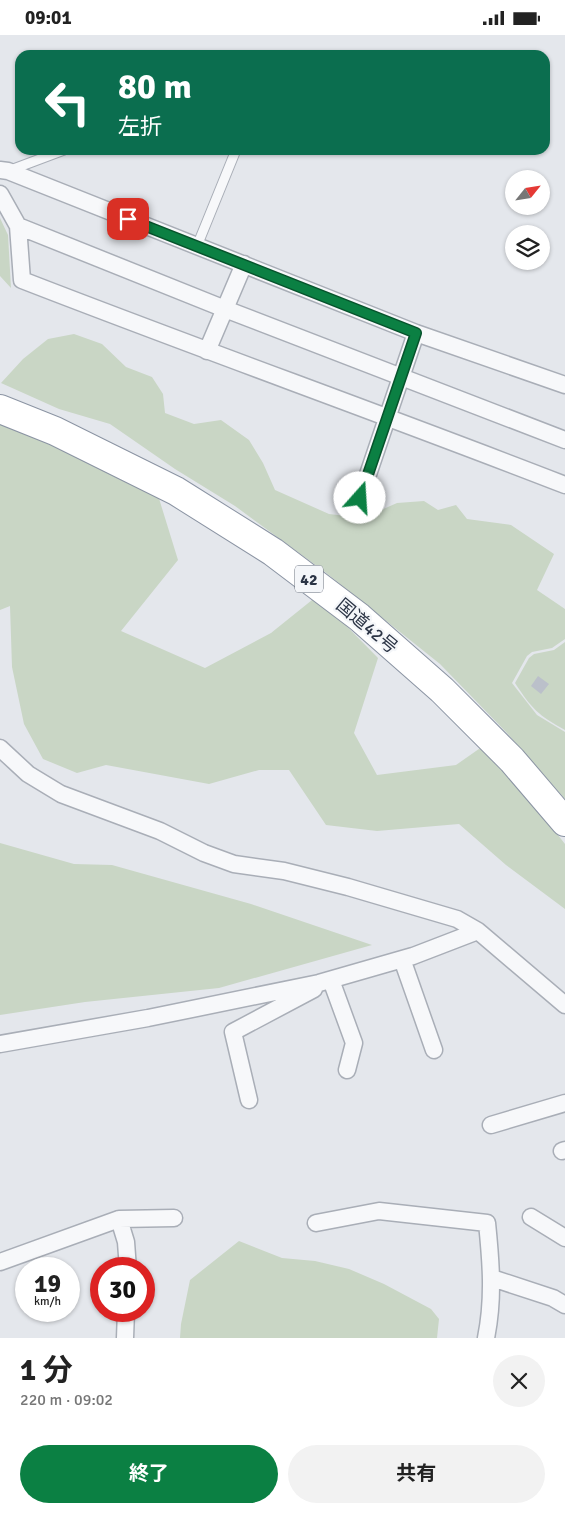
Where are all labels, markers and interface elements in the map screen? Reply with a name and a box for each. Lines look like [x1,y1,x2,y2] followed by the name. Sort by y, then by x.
[25,6,72,30] text: 09:01
[118,65,192,108] text: 80 m
[35,70,100,135] icon: left
[118,113,162,140] text: 左折
[505,170,550,215] north arrow
[505,170,550,270] map controls
[107,198,149,240] pin
[114,205,142,233] icon: arrive
[505,225,550,270] button: layers
[333,471,385,523] position arrow
[295,565,323,593] road number: 42
[332,594,402,658] street label: 国道42号
[90,1257,155,1322] speed limit sign: 30
[34,1268,61,1299] text: 19
[34,1294,61,1309] text: km/h
[20,1352,73,1389] text: 1 分
[493,1355,545,1407] button: close
[20,1390,113,1410] text: 220 m · 09:02
[20,1445,278,1503] button: 終了
[288,1445,545,1503] button: 共有

